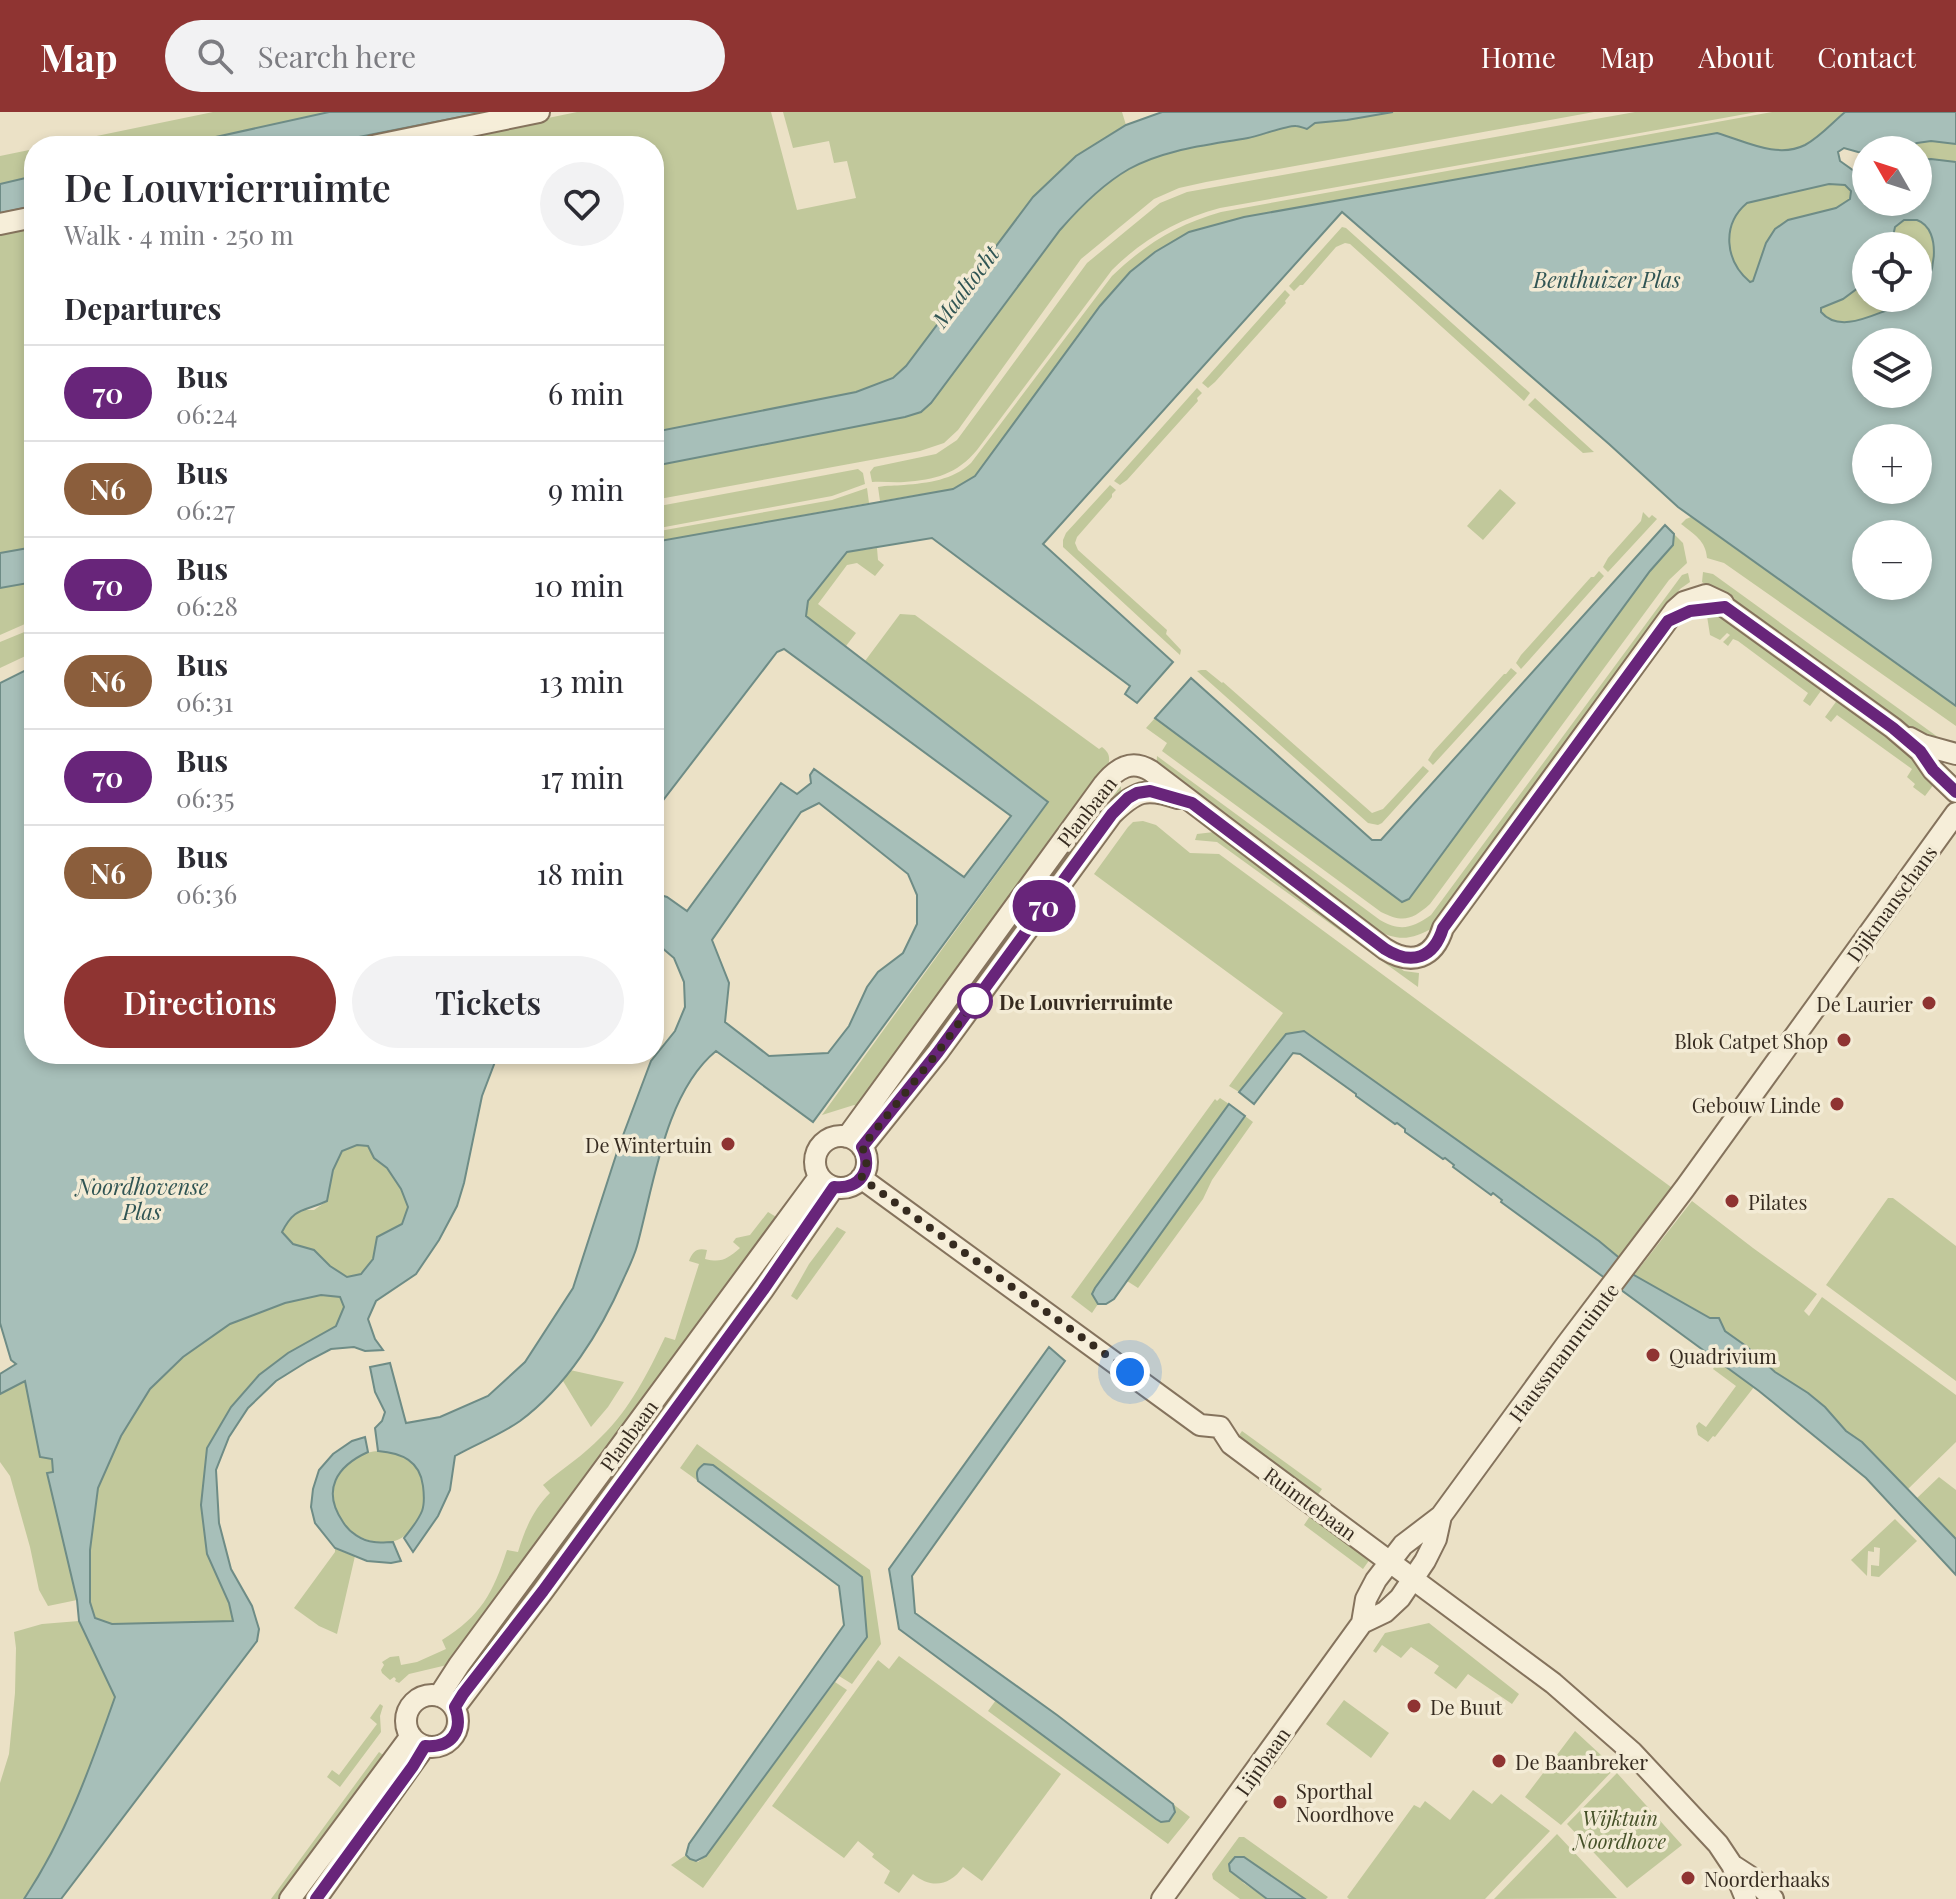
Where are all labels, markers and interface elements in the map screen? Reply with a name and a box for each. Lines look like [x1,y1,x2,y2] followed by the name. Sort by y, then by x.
[165,20,725,92] search box
[40,31,117,82] text: Map
[193,34,237,78] icon: search
[257,36,416,76] text: Search here
[1481,38,1556,75] text: Home
[1600,38,1654,75] text: Map
[1698,38,1773,75] text: About
[1817,38,1916,75] text: Contact
[1852,136,1932,216] north arrow
[1852,136,1932,600] map controls
[64,161,391,212] text: De Louvrierruimte
[540,162,624,246] button: heart
[64,217,294,252] text: Walk · 4 min · 250 m
[1852,232,1932,312] button: locate
[924,238,1006,334] water label: Maaltocht
[1532,264,1681,294] water label: Benthuizer Plas
[64,288,221,328] text: Departures
[1852,328,1932,408] button: layers
[176,356,228,396] text: Bus
[548,373,624,413] text: 6 min
[93,374,123,411] text: 70
[176,396,237,431] text: 06:24
[1852,424,1932,504] button: +
[176,452,228,492] text: Bus
[548,469,624,509] text: 9 min
[90,470,126,507] text: N6
[176,492,235,527] text: 06:27
[1852,520,1932,600] button: −
[176,548,228,588] text: Bus
[534,565,624,605] text: 10 min
[93,566,123,603] text: 70
[176,588,238,623] text: 06:28
[176,644,228,684] text: Bus
[539,661,624,701] text: 13 min
[90,662,126,699] text: N6
[176,684,233,719] text: 06:31
[176,740,228,780] text: Bus
[540,757,624,797] text: 17 min
[93,758,123,795] text: 70
[1050,770,1122,852] street label: Planbaan
[176,780,234,815] text: 06:35
[176,836,228,876] text: Bus
[1840,839,1942,967] street label: Dijkmanschans
[536,853,624,893] text: 18 min
[90,854,126,891] text: N6
[176,876,237,911] text: 06:36
[1008,880,1080,932] line badge: 70
[1029,887,1059,924] text: 70
[64,956,336,1048] button: Directions
[352,956,624,1048] button: Tickets
[958,984,992,1018] marker: De Louvrierruimte
[999,988,1173,1015] place label: De Louvrierruimte
[1816,990,1913,1017] place label: De Laurier
[1920,994,1938,1012] marker: De Laurier
[1674,1027,1828,1054] place label: Blok Catpet Shop
[1835,1031,1853,1049] marker: Blok Catpet Shop
[1692,1091,1821,1118] place label: Gebouw Linde
[1828,1095,1846,1113] marker: Gebouw Linde
[585,1131,712,1158] place label: De Wintertuin
[719,1135,737,1153] marker: De Wintertuin
[74,1171,209,1226] water label: Noordhovense Plas
[1748,1188,1807,1215] place label: Pilates
[1723,1192,1741,1210] marker: Pilates
[1502,1277,1624,1427] street label: Haussmannruimte
[1669,1342,1777,1369] place label: Quadrivium
[1644,1346,1662,1364] marker: Quadrivium
[1110,1352,1150,1392] your location
[593,1394,663,1476] street label: Planbaan
[1259,1460,1363,1546] street label: Ruimtebaan
[1430,1693,1503,1720] place label: De Buut
[1405,1697,1423,1715] marker: De Buut
[1229,1721,1295,1801] street label: Lijnbaan
[1515,1748,1648,1775] place label: De Baanbreker
[1490,1752,1508,1770] marker: De Baanbreker
[1296,1777,1394,1827] place label: Sporthal Noordhove
[1271,1793,1289,1811] marker: Sporthal Noordhove
[1572,1804,1667,1854] park label: Wijktuin Noordhove
[1704,1865,1830,1892] place label: Noorderhaaks
[1679,1869,1697,1887] marker: Noorderhaaks

